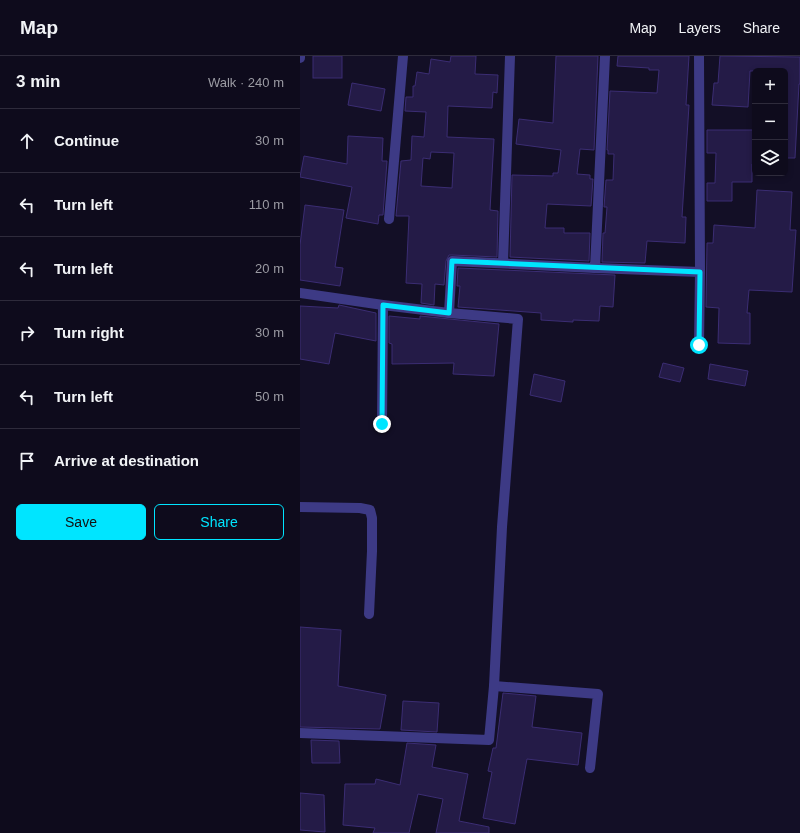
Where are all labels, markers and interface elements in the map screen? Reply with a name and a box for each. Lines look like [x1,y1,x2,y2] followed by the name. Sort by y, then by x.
[20,17,58,38] text: Map
[629,20,657,36] text: Map
[679,20,721,36] text: Layers
[743,20,780,36] text: Share
[752,68,788,176] map controls
[752,68,788,104] button: +
[16,72,60,91] text: 3 min
[208,75,284,90] text: Walk · 240 m
[752,104,788,140] button: −
[16,130,38,152] icon: ahead
[54,132,119,149] text: Continue
[255,133,284,148] text: 30 m
[752,140,788,176] button: layers
[16,194,38,216] icon: left
[54,196,113,213] text: Turn left
[249,197,284,212] text: 110 m
[16,258,38,280] icon: left
[54,260,113,277] text: Turn left
[255,261,284,276] text: 20 m
[16,322,38,344] icon: right
[54,324,124,341] text: Turn right
[255,325,284,340] text: 30 m
[690,336,708,354] route start
[16,386,38,408] icon: left
[54,388,113,405] text: Turn left
[255,389,284,404] text: 50 m
[373,415,391,433] route end
[16,450,38,472] icon: arrive
[54,452,199,469] text: Arrive at destination
[16,504,146,540] button: Save
[154,504,284,540] button: Share

